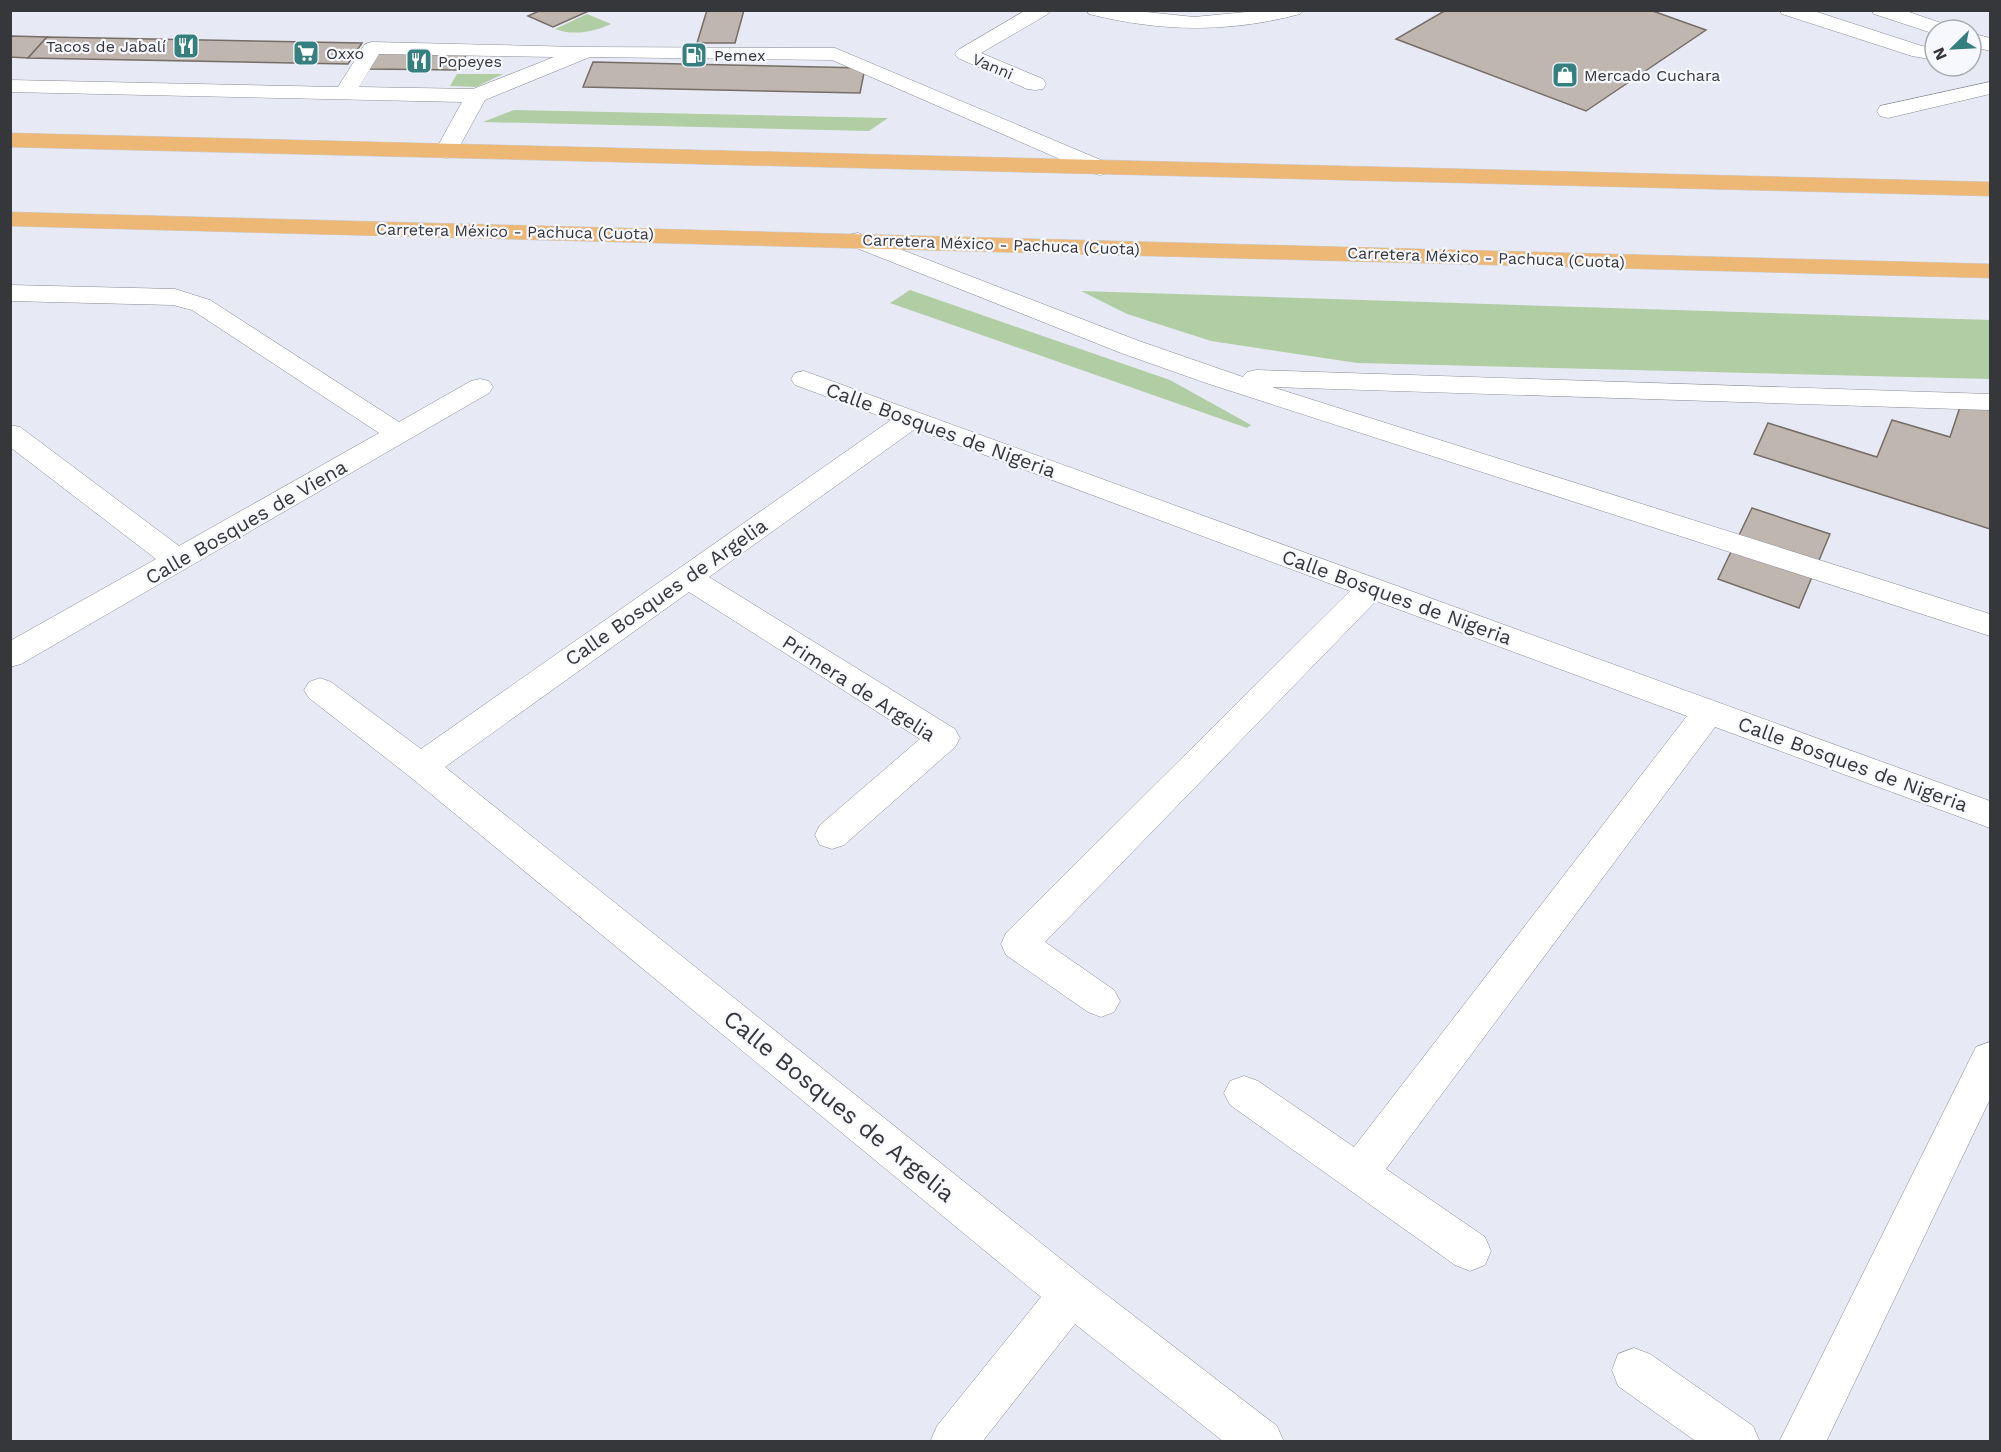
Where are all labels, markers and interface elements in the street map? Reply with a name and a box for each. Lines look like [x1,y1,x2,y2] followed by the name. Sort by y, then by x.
[1923,18,1983,78] north arrow
[171,31,201,61] restaurant icon: Tacos de Jabalí
[46,37,166,56] place label: Tacos de Jabalí
[291,38,321,68] supermarket icon: Oxxo
[679,40,709,70] fuel station icon: Pemex
[326,44,364,63] place label: Oxxo
[1929,45,1951,63] text: N
[404,46,434,76] restaurant icon: Popeyes
[714,46,766,65] place label: Pemex
[970,49,1016,84] street label: Vanni
[438,52,502,71] place label: Popeyes
[1550,60,1580,90] shop icon: Mercado Cuchara
[1584,66,1720,85] place label: Mercado Cuchara
[376,220,654,243] street label: Carretera México - Pachuca (Cuota)
[862,230,1140,259] street label: Carretera México - Pachuca (Cuota)
[1347,243,1625,272] street label: Carretera México - Pachuca (Cuota)
[823,377,1059,483] street label: Calle Bosques de Nigeria
[141,454,351,590] street label: Calle Bosques de Viena
[560,513,772,671] street label: Calle Bosques de Argelia
[1279,544,1515,650] street label: Calle Bosques de Nigeria
[778,630,940,746] street label: Primera de Argelia
[1735,711,1971,817] street label: Calle Bosques de Nigeria
[718,1004,960,1208] street label: Calle Bosques de Argelia

